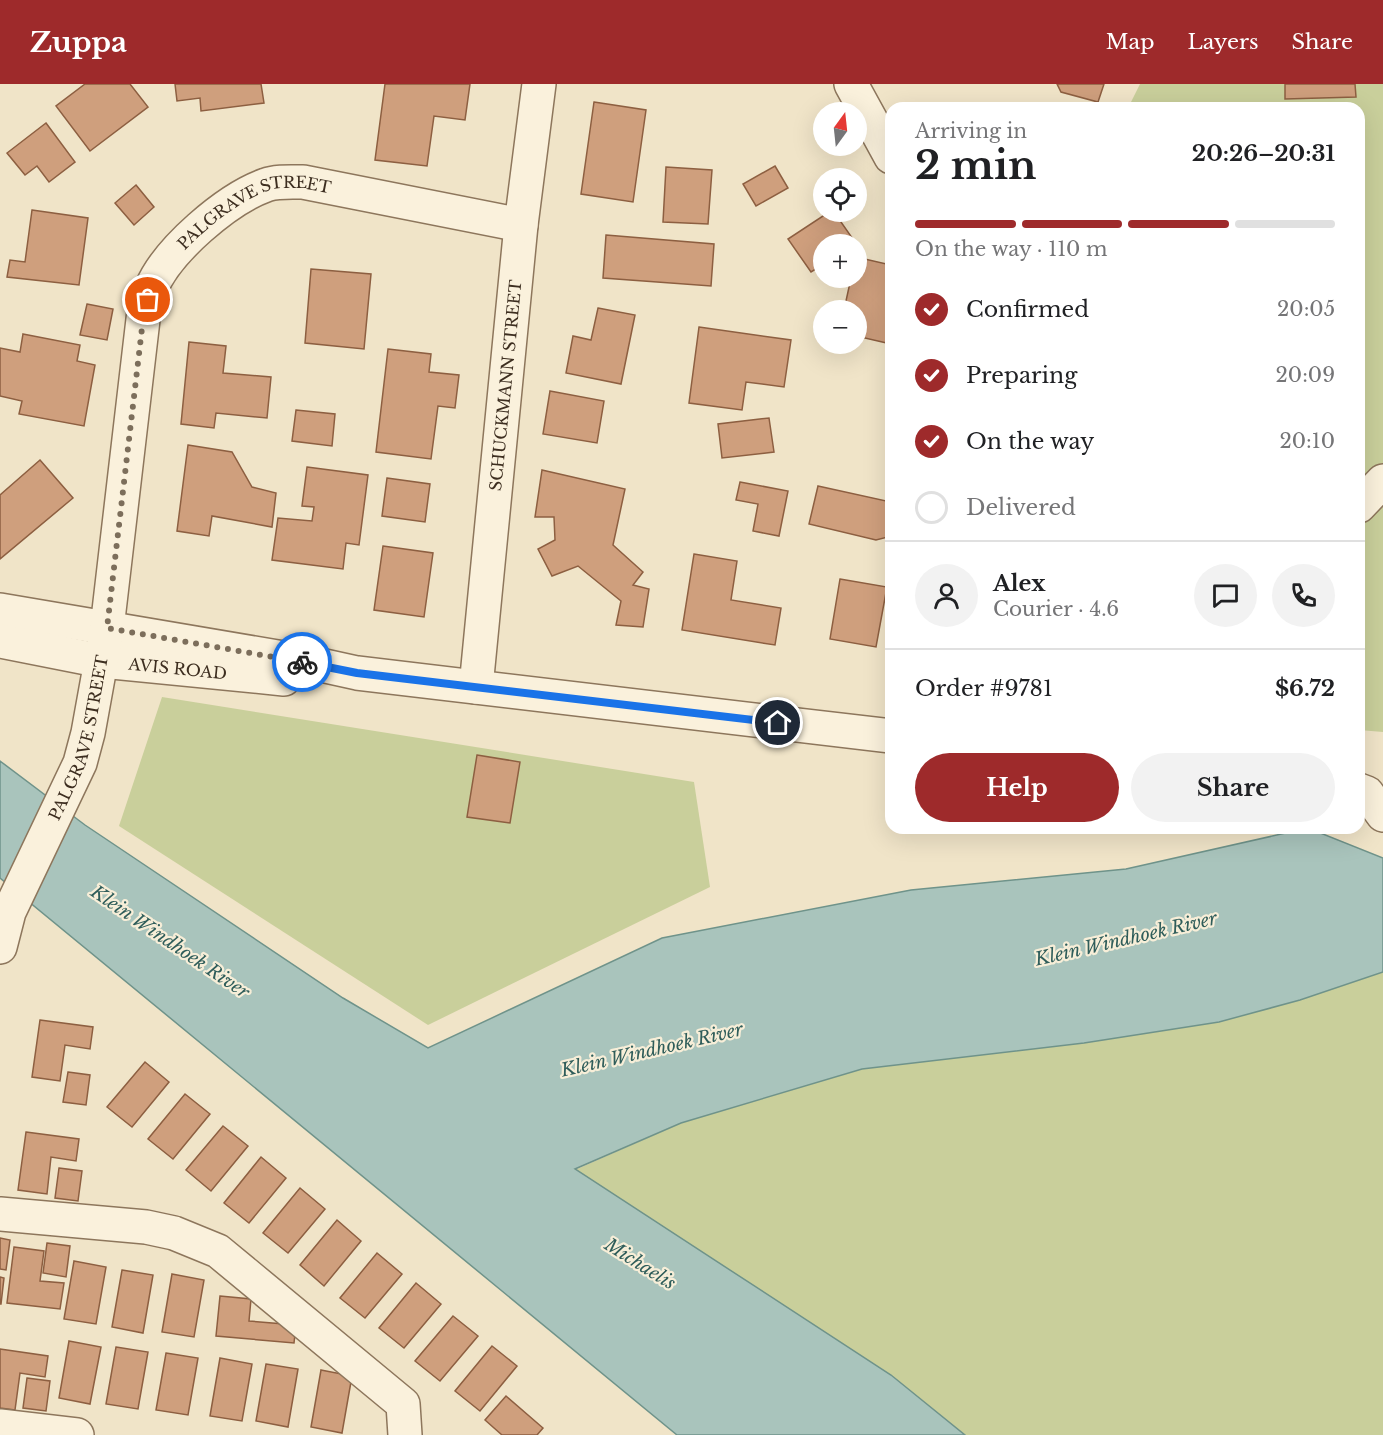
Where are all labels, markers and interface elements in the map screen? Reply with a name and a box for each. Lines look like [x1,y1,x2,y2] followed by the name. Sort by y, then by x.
[30,25,127,60] text: Zuppa
[1106,29,1155,55] text: Map
[1188,29,1259,55] text: Layers
[1292,29,1353,55] text: Share
[813,102,867,156] north arrow
[813,102,867,354] map controls
[915,119,1027,143] text: Arriving in
[1192,140,1335,167] text: 20:26–20:31
[915,141,1036,190] text: 2 min
[813,168,867,222] button: locate
[173,172,333,254] street label: PALGRAVE STREET
[813,234,867,288] button: +
[915,237,1108,261] text: On the way · 110 m
[122,274,173,325] pin
[485,279,526,492] street label: SCHUCKMANN STREET
[131,283,164,316] icon: bag
[915,293,948,326] icon: check
[966,296,1089,323] text: Confirmed
[1277,297,1335,321] text: 20:05
[813,300,867,354] button: −
[915,359,948,392] icon: check
[966,362,1077,389] text: Preparing
[1276,363,1335,387] text: 20:09
[915,425,948,458] icon: check
[966,428,1094,455] text: On the way
[1280,429,1335,453] text: 20:10
[966,494,1076,521] text: Delivered
[915,564,978,627] button: person
[1194,564,1257,627] button: chat
[1272,564,1335,627] button: phone
[993,570,1046,597] text: Alex
[993,597,1119,621] text: Courier · 4.6
[272,632,332,692] courier
[286,646,319,679] icon: bike
[44,653,112,824] street label: PALGRAVE STREET
[127,654,228,683] street label: AVIS ROAD
[915,675,1053,702] text: Order #9781
[1275,675,1335,702] text: $6.72
[752,697,803,748] pin
[761,706,794,739] icon: home
[915,753,1119,822] button: Help
[1131,753,1335,822] button: Share
[86,880,254,1004] water label: Klein Windhoek River
[1032,907,1220,971] water label: Klein Windhoek River
[558,1018,746,1082] water label: Klein Windhoek River
[600,1233,680,1294] water label: Michaelis

